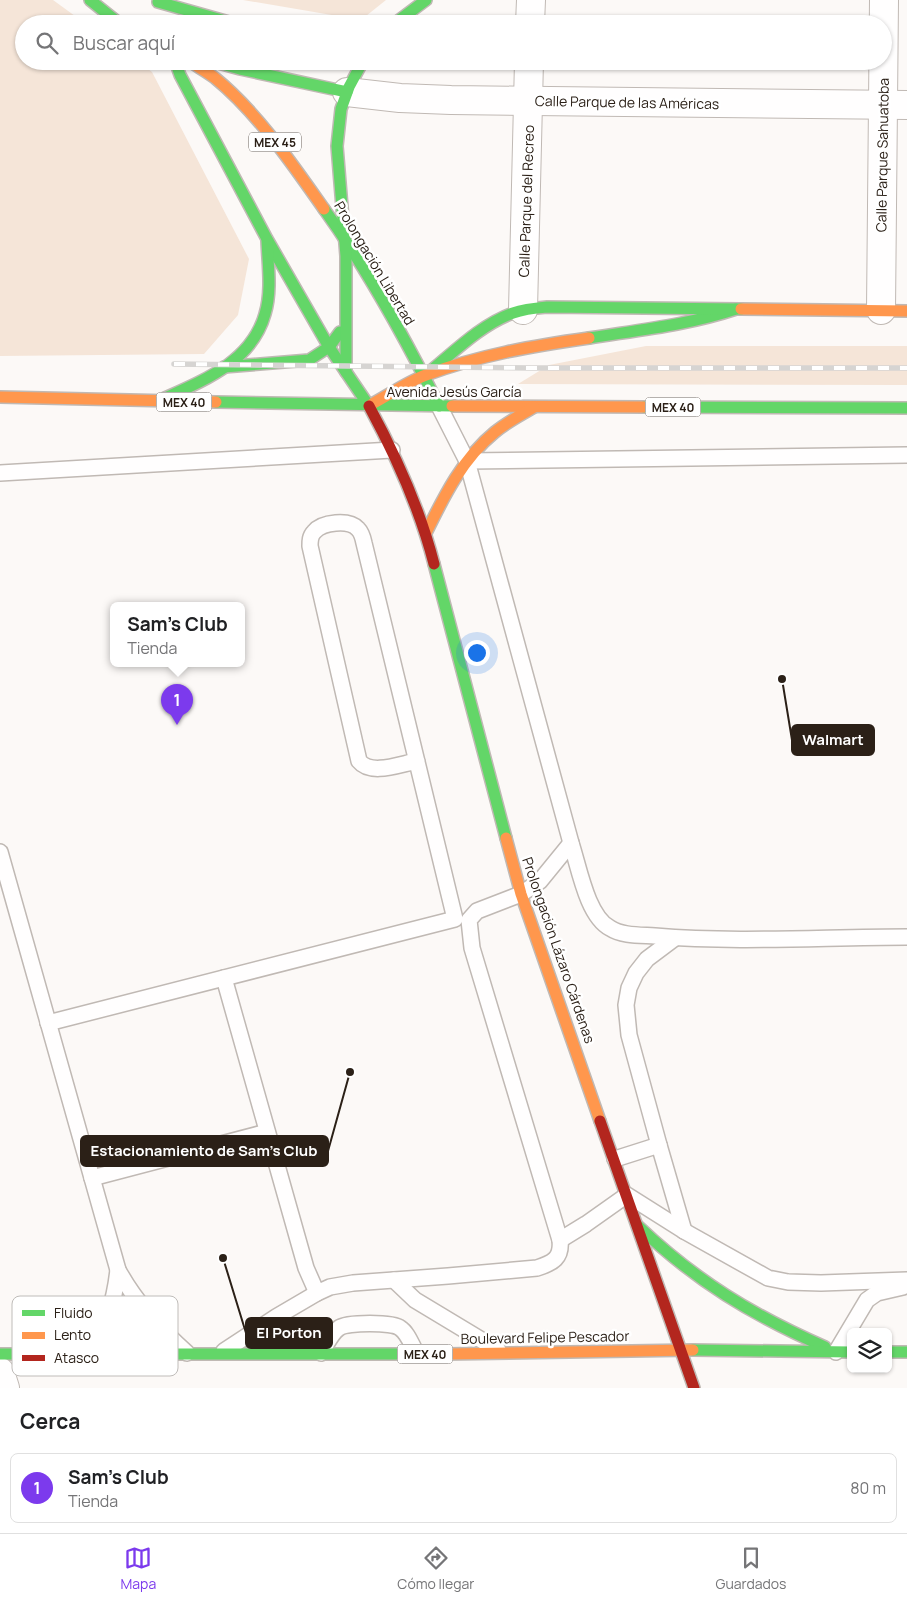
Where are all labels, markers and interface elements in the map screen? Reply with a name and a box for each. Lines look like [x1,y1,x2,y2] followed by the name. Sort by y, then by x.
[15,15,892,70] search box
[33,29,61,57] icon: search
[73,30,175,56] text: Buscar aquí
[871,78,893,232] street label: Calle Parque Sahuatoba
[535,91,719,113] street label: Calle Parque de las Américas
[514,124,538,278] street label: Calle Parque del Recreo
[249,132,301,152] road number: MEX 45
[330,198,420,328] street label: Prolongación Libertad
[386,382,522,401] street label: Avenida Jesús García
[156,392,212,412] road number: MEX 40
[646,398,700,417] road number: MEX 40
[110,602,245,667] popup
[127,611,228,637] text: Sam's Club
[127,637,177,659] text: Tienda
[464,640,490,666] your location
[161,684,193,725] pin: 1
[792,725,874,755] callout: Walmart
[802,729,864,750] text: Walmart
[518,854,600,1046] street label: Prolongación Lázaro Cárdenas
[81,1136,328,1166] callout: Estacionamiento de Sam's Club
[91,1140,317,1161] text: Estacionamiento de Sam's Club
[12,1296,178,1376] legend
[54,1303,92,1322] text: Fluido
[246,1318,332,1348] callout: El Porton
[256,1322,322,1343] text: El Porton
[54,1325,91,1344] text: Lento
[460,1326,630,1348] street label: Boulevard Felipe Pescador
[847,1328,892,1373] map controls
[847,1328,892,1373] button: layers
[398,1345,452,1364] road number: MEX 40
[54,1348,99,1367] text: Atasco
[20,1407,80,1435] text: Cerca
[68,1464,169,1490] text: Sam's Club
[33,1477,41,1499] text: 1
[850,1477,886,1499] text: 80 m
[68,1490,118,1512] text: Tienda
[121,1544,156,1593] tab: Mapa
[397,1544,474,1593] tab: Cómo llegar
[716,1544,786,1593] tab: Guardados

